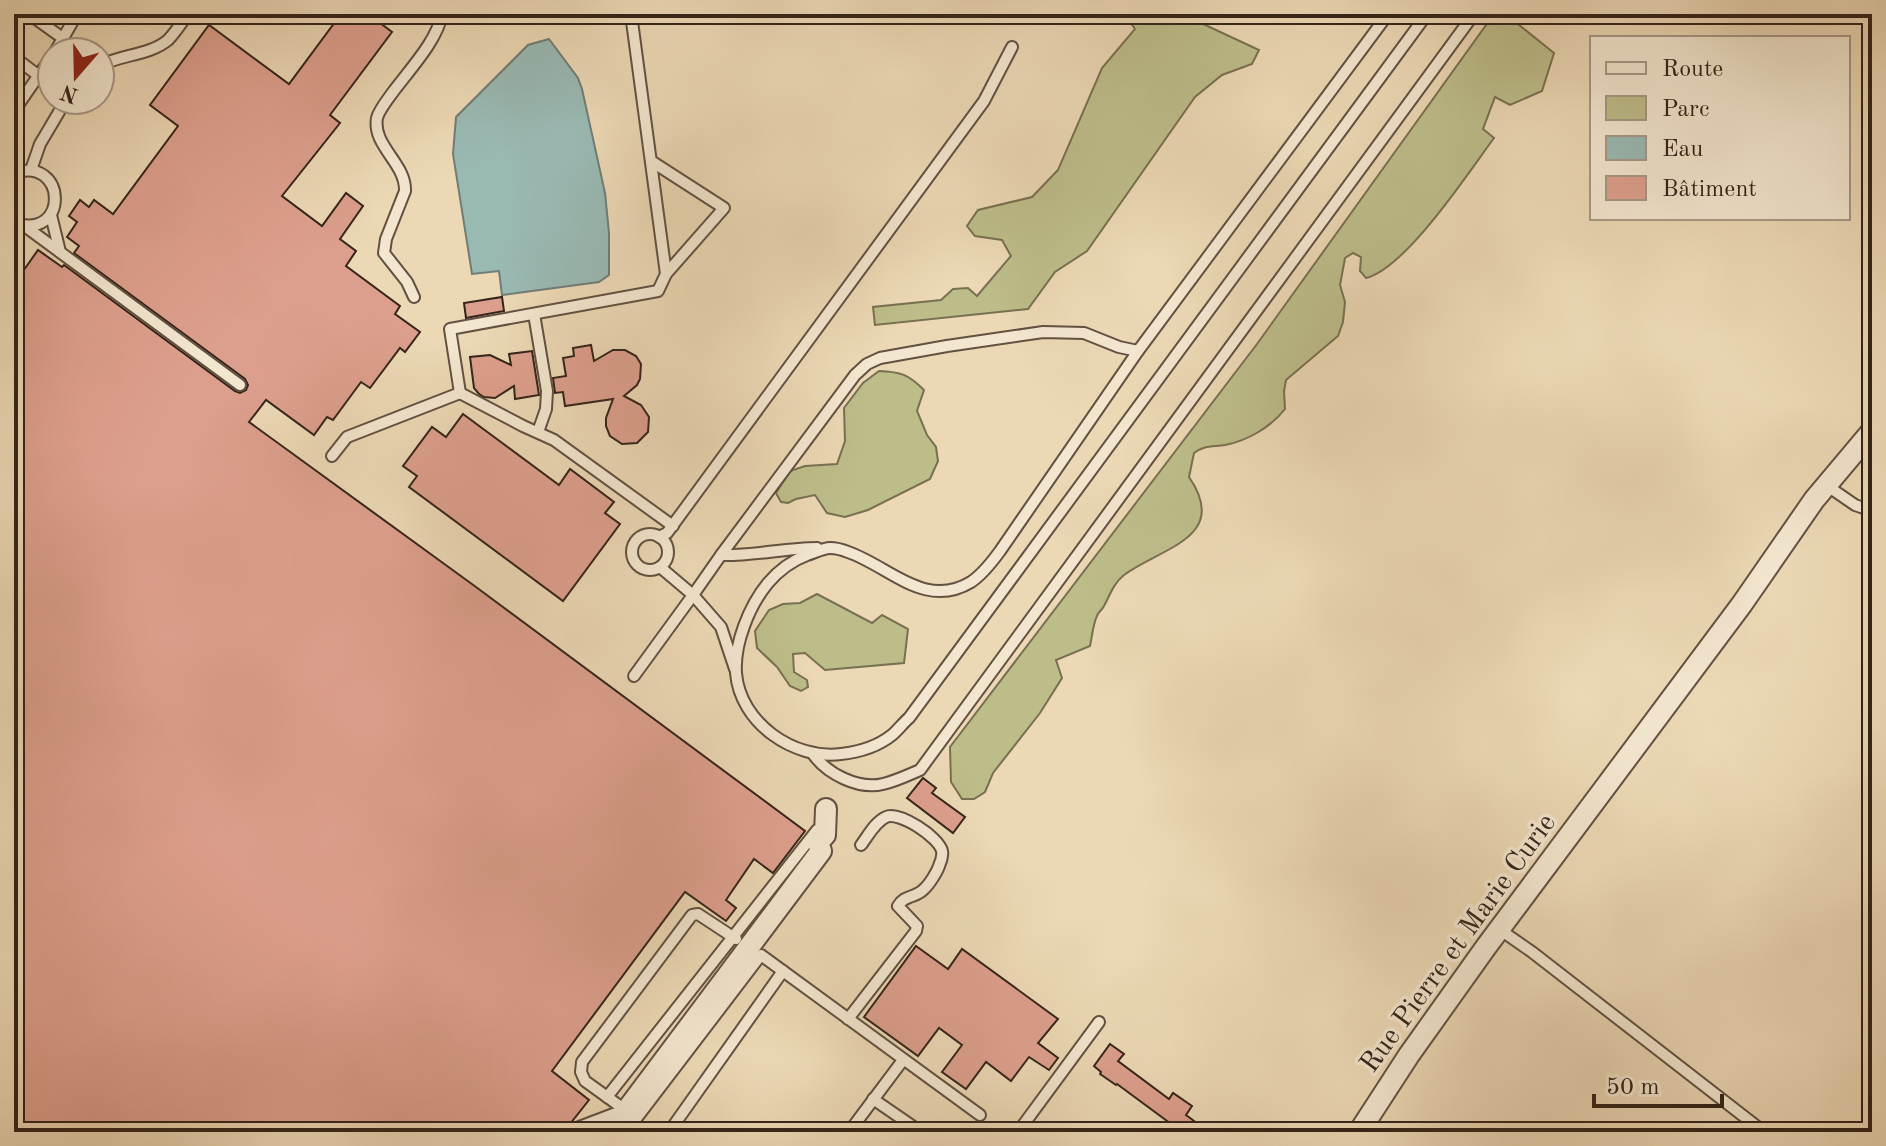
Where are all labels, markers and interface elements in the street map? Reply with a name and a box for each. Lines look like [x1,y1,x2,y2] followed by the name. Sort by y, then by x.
[36,36,116,116] north arrow
[1590,36,1850,220] legend
[1662,58,1723,82] text: Route
[58,80,82,106] text: N
[1662,98,1709,122] text: Parc
[1662,138,1703,162] text: Eau
[1662,178,1757,202] text: Bâtiment
[1356,810,1562,1078] street label: Rue Pierre et Marie Curie
[1594,1058,1722,1108] scale bar
[1606,1076,1660,1100] text: 50 m

